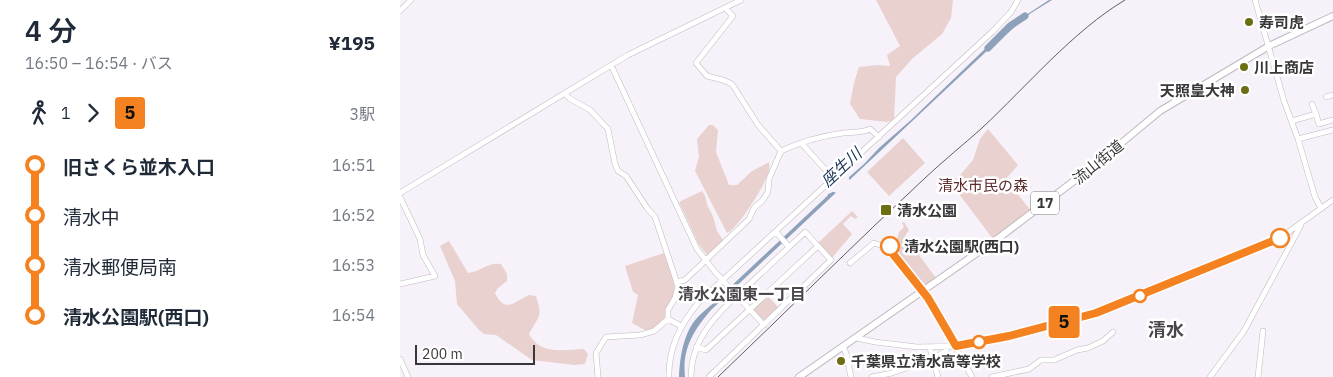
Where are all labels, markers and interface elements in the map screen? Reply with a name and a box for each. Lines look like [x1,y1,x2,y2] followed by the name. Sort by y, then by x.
[25,12,76,49] text: 4 分
[1259,13,1304,32] place label: 寿司虎
[1243,16,1255,28] marker: 寿司虎
[328,31,375,55] text: ¥195
[25,53,173,73] text: 16:50 – 16:54 · バス
[1254,58,1314,77] place label: 川上商店
[1238,61,1250,73] marker: 川上商店
[1160,81,1235,100] place label: 天照皇大神
[1239,84,1251,96] marker: 天照皇大神
[25,99,53,127] icon: walk
[79,99,107,127] icon: forward
[125,101,135,124] text: 5
[61,103,71,123] text: 1
[349,104,375,124] text: 3駅
[1069,136,1127,188] street label: 流山街道
[817,142,867,191] water label: 座生川
[63,155,215,179] text: 旧さくら並木入口
[332,155,375,175] text: 16:51
[938,176,1028,195] park label: 清水市民の森
[1031,192,1059,214] road number: 17
[897,201,957,220] place label: 清水公園
[879,203,893,217] marker: 清水公園
[63,205,120,229] text: 清水中
[332,205,375,225] text: 16:52
[1270,228,1290,248] unlabelled marker
[880,236,900,256] marker: 清水公園駅(西口)
[904,237,1019,256] place label: 清水公園駅(西口)
[63,255,177,279] text: 清水郵便局南
[332,255,375,275] text: 16:53
[678,284,806,304] district label: 清水公園東一丁目
[1133,289,1147,303] unlabelled marker
[63,305,209,329] text: 清水公園駅(西口)
[332,305,375,325] text: 16:54
[1048,306,1080,338] line badge: 5
[1059,310,1069,333] text: 5
[1148,318,1184,341] district label: 清水
[972,335,986,349] unlabelled marker
[415,342,535,365] scale bar
[422,345,463,363] text: 200 m
[851,352,1001,371] place label: 千葉県立清水高等学校
[835,355,847,367] marker: 千葉県立清水高等学校

